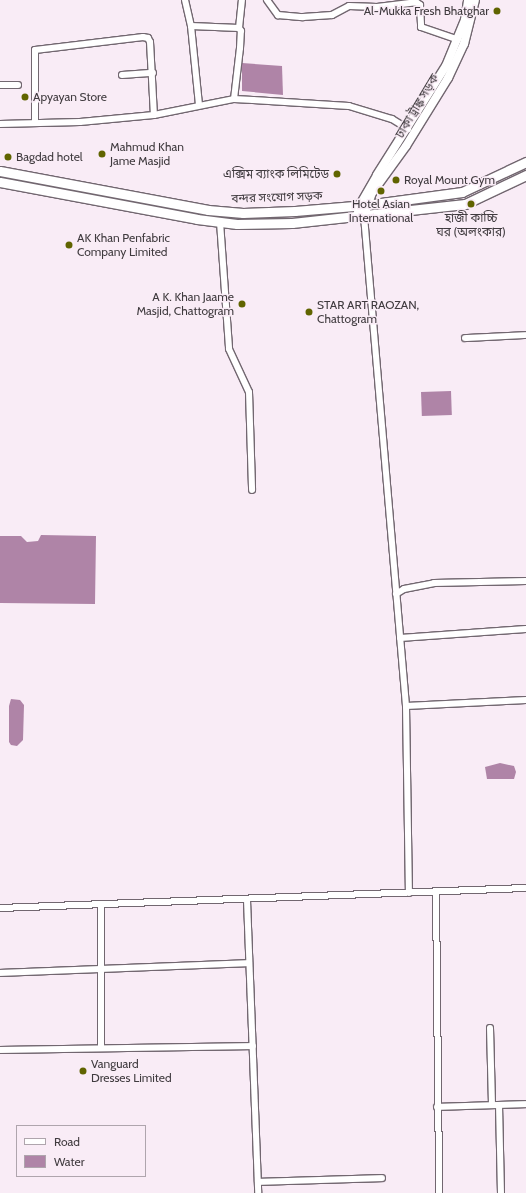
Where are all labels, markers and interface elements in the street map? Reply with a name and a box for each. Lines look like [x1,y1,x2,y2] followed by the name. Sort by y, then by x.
[364,4,489,18] place label: Al-Mukka Fresh Bhatghar
[492,6,502,16] marker: Al-Mukka Fresh Bhatghar
[392,72,442,140] street label: ঢাকা ট্রাঙ্ক সড়ক
[33,90,107,104] place label: Apyayan Store
[20,92,30,102] marker: Apyayan Store
[110,140,184,168] place label: Mahmud Khan Jame Masjid
[97,149,107,159] marker: Mahmud Khan Jame Masjid
[16,150,83,164] place label: Bagdad hotel
[3,152,13,162] marker: Bagdad hotel
[223,167,329,181] place label: এক্সিম ব্যাংক লিমিটেড
[332,169,342,179] marker: এক্সিম ব্যাংক লিমিটেড
[404,173,495,187] place label: Royal Mount Gym
[391,175,401,185] marker: Royal Mount Gym
[376,186,386,196] marker: Hotel Asian International
[231,188,323,206] street label: বন্দর সংযোগ সড়ক
[349,197,413,225] place label: Hotel Asian International
[466,199,476,209] marker: হাজী কাচ্চি ঘর (অলংকার)
[436,211,506,239] place label: হাজী কাচ্চি ঘর (অলংকার)
[77,231,170,259] place label: AK Khan Penfabric Company Limited
[64,240,74,250] marker: AK Khan Penfabric Company Limited
[136,290,234,318] place label: A K. Khan Jaame Masjid, Chattogram
[317,298,419,326] place label: STAR ART RAOZAN, Chattogram
[237,299,247,309] marker: A K. Khan Jaame Masjid, Chattogram
[304,307,314,317] marker: STAR ART RAOZAN, Chattogram
[91,1057,172,1085] place label: Vanguard Dresses Limited
[78,1066,88,1076] marker: Vanguard Dresses Limited
[16,1125,146,1177] legend
[54,1134,80,1149] text: Road
[54,1154,84,1169] text: Water

